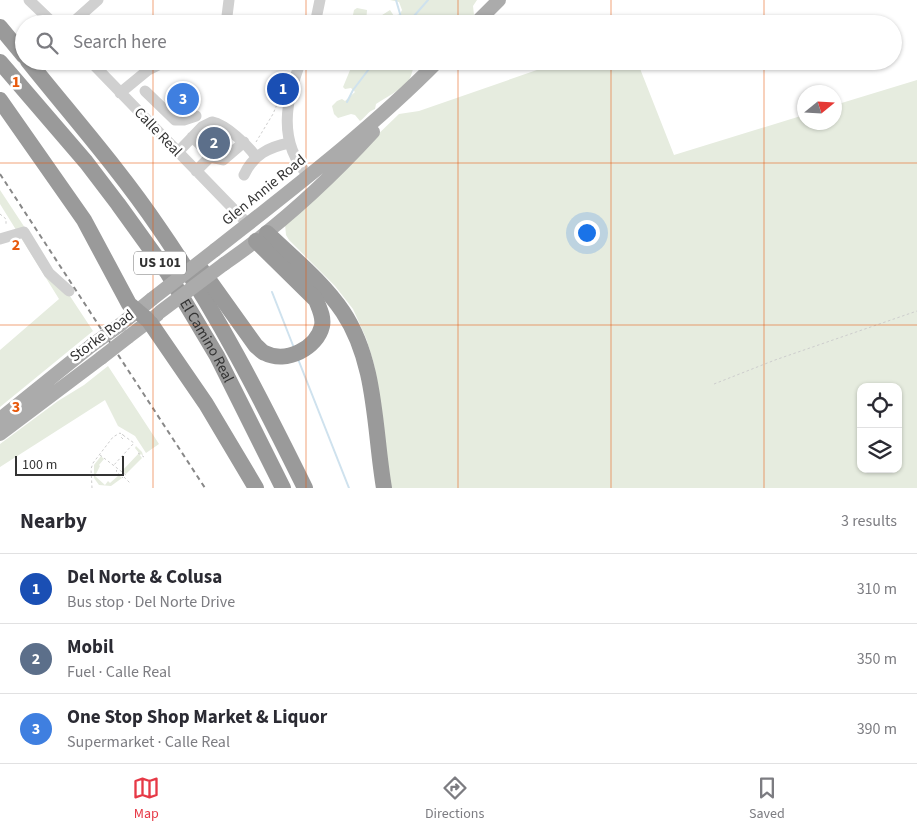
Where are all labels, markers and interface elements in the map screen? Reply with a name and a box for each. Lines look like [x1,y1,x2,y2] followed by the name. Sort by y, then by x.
[15,15,902,70] search box
[33,29,61,57] icon: search
[73,29,167,56] text: Search here
[267,70,299,108] pin: 1
[12,71,20,93] text: 1
[167,80,199,118] pin: 3
[797,85,842,130] north arrow
[129,103,187,161] street label: Calle Real
[198,124,230,162] pin: 2
[218,150,310,230] street label: Glen Annie Road
[574,220,600,246] your location
[12,234,20,256] text: 2
[134,252,186,274] road number: US 101
[175,295,239,386] street label: El Camino Real
[65,305,139,367] street label: Storke Road
[857,383,902,473] map controls
[857,383,902,428] button: locate
[12,396,20,418] text: 3
[857,428,902,473] button: layers
[15,453,124,476] scale bar
[22,455,57,475] text: 100 m
[20,506,87,536] text: Nearby
[841,510,897,532] text: 3 results
[67,564,222,591] text: Del Norte & Colusa
[32,578,40,600] text: 1
[857,578,897,600] text: 310 m
[67,591,235,613] text: Bus stop · Del Norte Drive
[67,634,114,661] text: Mobil
[32,648,40,670] text: 2
[857,648,897,670] text: 350 m
[67,661,171,683] text: Fuel · Calle Real
[67,704,327,731] text: One Stop Shop Market & Liquor
[32,718,40,740] text: 3
[857,718,897,740] text: 390 m
[67,731,230,753] text: Supermarket · Calle Real
[132,774,160,824] tab: Map
[425,774,484,824] tab: Directions
[749,774,785,824] tab: Saved

